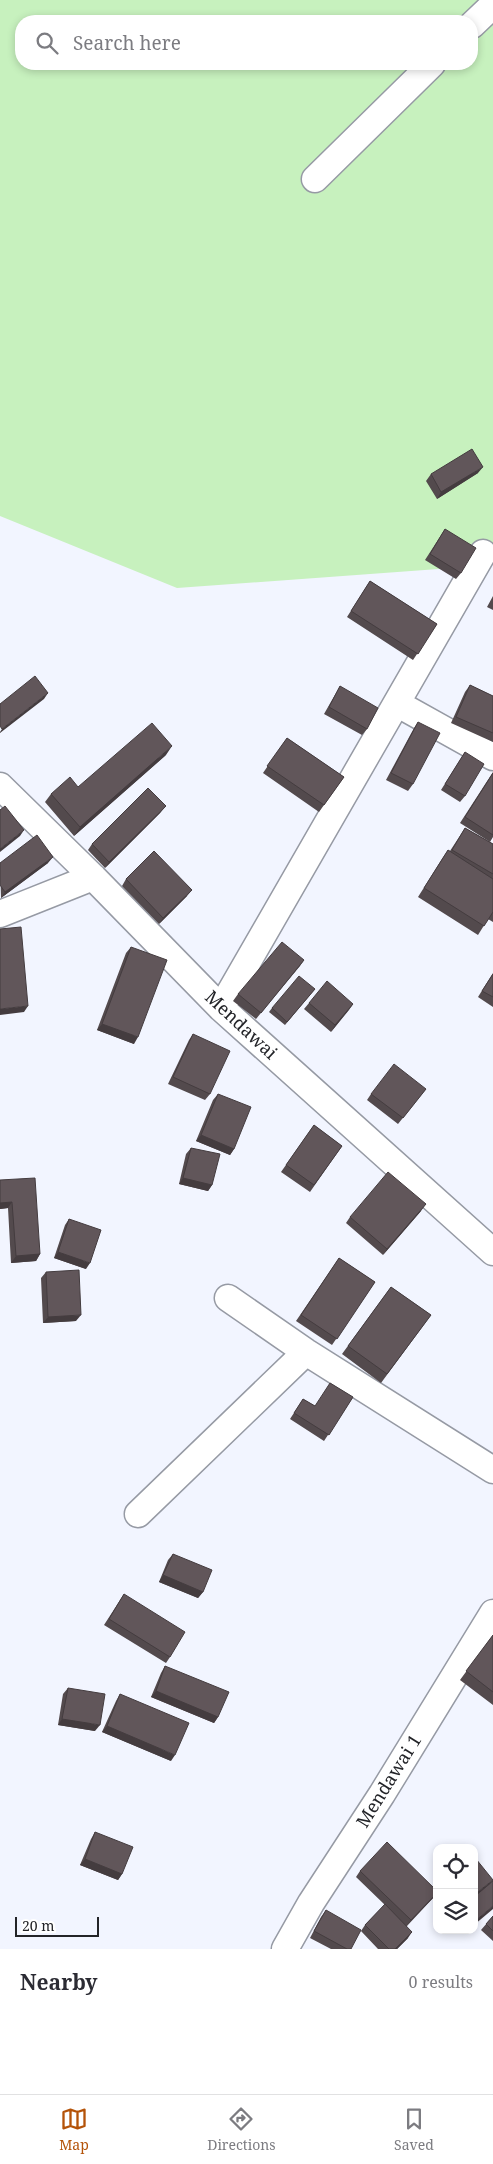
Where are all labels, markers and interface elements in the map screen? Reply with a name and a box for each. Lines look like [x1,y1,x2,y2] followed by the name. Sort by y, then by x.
[15,15,478,70] search box
[33,29,61,57] icon: search
[73,30,181,56] text: Search here
[200,985,283,1064] street label: Mendawai
[350,1729,426,1832] street label: Mendawai 1
[433,1844,478,1934] map controls
[433,1844,478,1889] button: locate
[433,1889,478,1934] button: layers
[15,1914,99,1937] scale bar
[22,1916,55,1935] text: 20 m
[20,1968,98,1996] text: Nearby
[409,1971,473,1993] text: 0 results
[59,2105,89,2154] tab: Map
[207,2105,276,2154] tab: Directions
[394,2105,434,2154] tab: Saved

